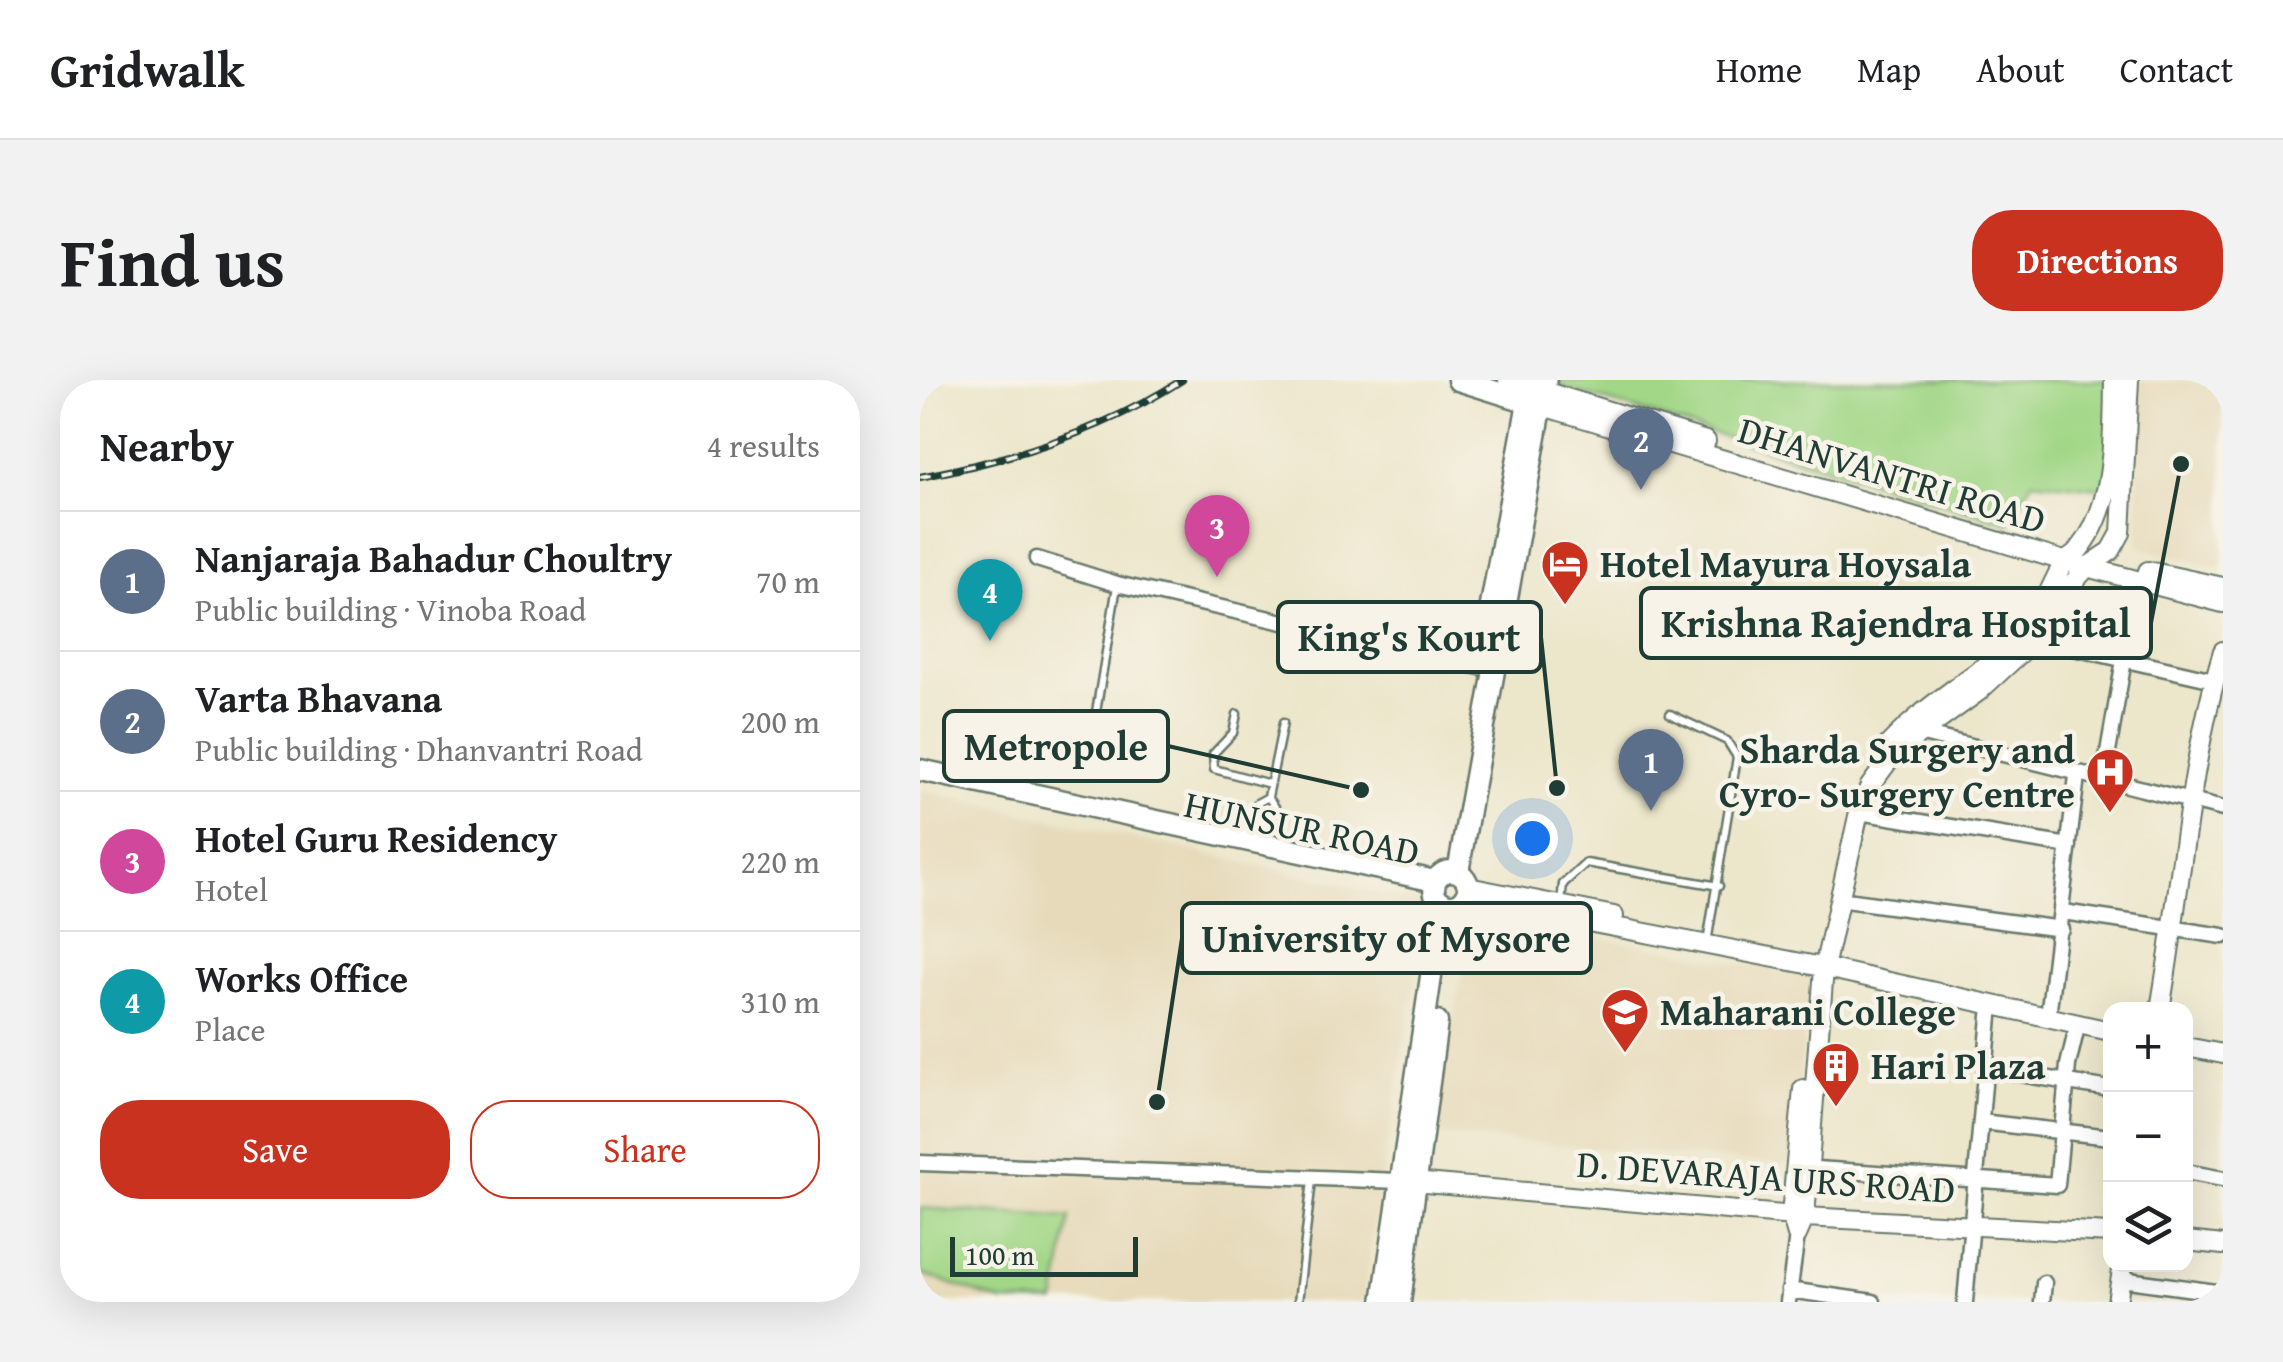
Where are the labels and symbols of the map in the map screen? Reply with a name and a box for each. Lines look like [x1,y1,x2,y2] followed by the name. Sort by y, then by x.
[1732,401,2053,547] street label: DHANVANTRI ROAD
[1608,408,1674,490] pin: 2
[1184,494,1250,577] pin: 3
[1600,535,1972,591] place label: Hotel Mayura Hoysala
[1539,538,1591,606] hotel icon: Hotel Mayura Hoysala
[958,558,1022,641] pin: 4
[1641,588,2151,658] callout: Krishna Rajendra Hospital
[1661,593,2131,652] text: Krishna Rajendra Hospital
[1278,602,1541,672] callout: King's Kourt
[1298,607,1520,666] text: King's Kourt
[944,711,1168,781] callout: Metropole
[964,716,1148,775] text: Metropole
[1719,721,2075,821] place label: Sharda Surgery and Cyro- Surgery Centre
[1618,728,1684,811] pin: 1
[2084,746,2136,814] hospital icon: Sharda Surgery and Cyro- Surgery Centre
[1180,775,1425,879] street label: HUNSUR ROAD
[1507,813,1558,864] your location
[1182,903,1591,973] callout: University of Mysore
[1201,908,1571,967] text: University of Mysore
[1660,983,1956,1039] place label: Maharani College
[1599,986,1651,1054] school or university icon: Maharani College
[1871,1037,2046,1093] place label: Hari Plaza
[1810,1040,1862,1108] building icon: Hari Plaza
[1575,1135,1957,1217] street label: D. DEVARAJA URS ROAD
[950,1232,1138,1276] scale bar

